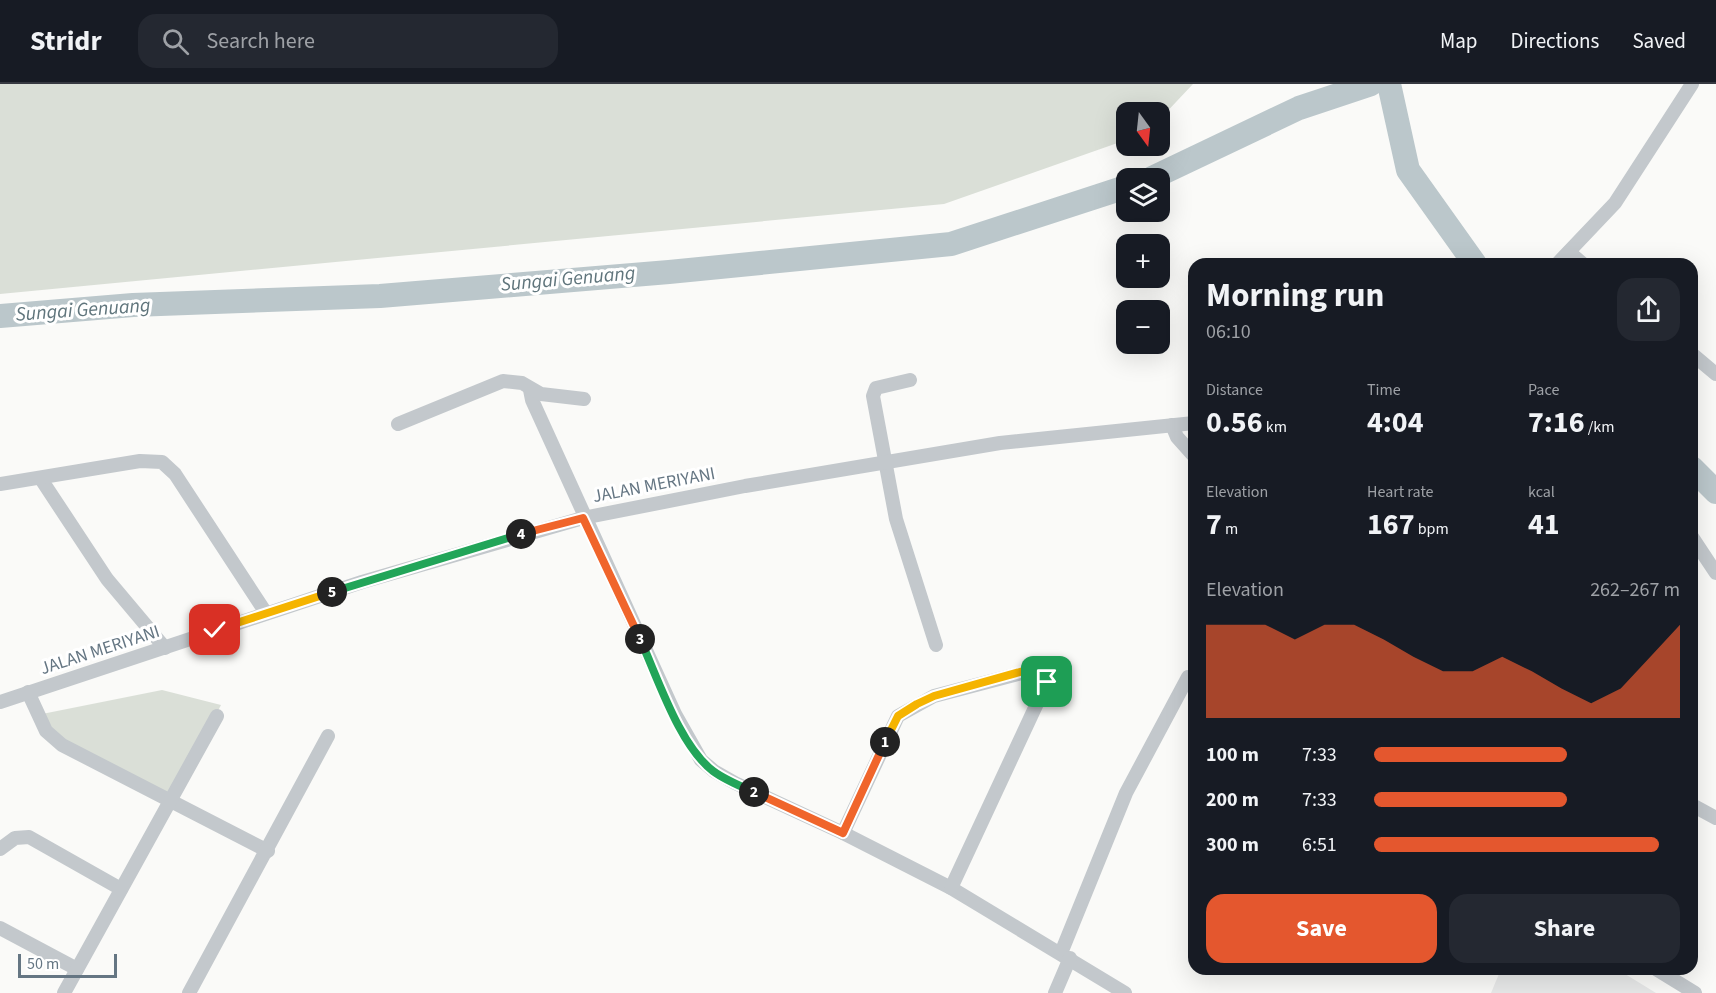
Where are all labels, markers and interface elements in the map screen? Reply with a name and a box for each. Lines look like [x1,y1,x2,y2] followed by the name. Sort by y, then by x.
[138,14,558,68] search box
[30,21,102,61] text: Stridr
[159,25,192,58] icon: search
[207,25,315,57] text: Search here
[1440,26,1478,56] text: Map
[1511,26,1599,56] text: Directions
[1632,26,1686,56] text: Saved
[1116,102,1170,156] north arrow
[1116,102,1170,354] map controls
[1116,168,1170,222] button: layers
[1116,234,1170,288] button: +
[499,259,637,299] water label: Sungai Genuang
[1206,272,1384,319] text: Morning run
[1617,278,1680,341] button: share
[15,291,151,329] water label: Sungai Genuang
[1116,300,1170,354] button: −
[1206,318,1251,346] text: 06:10
[1206,379,1263,401] text: Distance
[1367,379,1401,401] text: Time
[1528,379,1559,401] text: Pace
[1206,401,1263,444] text: 0.56
[1367,401,1424,444] text: 4:04
[1528,401,1585,444] text: 7:16
[1263,416,1287,438] text: km
[1585,416,1615,438] text: /km
[591,461,717,509] street label: JALAN MERIYANI
[1206,481,1268,503] text: Elevation
[1367,481,1434,503] text: Heart rate
[1528,481,1555,503] text: kcal
[1206,503,1222,546] text: 7
[1367,503,1415,546] text: 167
[1528,503,1560,546] text: 41
[1222,518,1238,540] text: m
[1415,518,1449,540] text: bpm
[506,519,536,549] pin: 4
[517,523,525,545] text: 4
[1206,576,1284,604] text: Elevation
[1590,576,1680,604] text: 262–267 m
[317,577,347,607] pin: 5
[328,581,336,603] text: 5
[189,604,240,655] pin
[198,613,231,646] icon: check
[37,619,163,681] street label: JALAN MERIYANI
[625,624,655,654] pin: 3
[636,628,644,650] text: 3
[1021,656,1072,707] pin
[1030,665,1063,698] icon: arrive
[870,727,900,757] pin: 1
[881,731,889,753] text: 1
[1206,741,1259,769] text: 100 m
[1302,741,1337,769] text: 7:33
[739,777,769,807] pin: 2
[750,781,758,803] text: 2
[1206,786,1259,814] text: 200 m
[1302,786,1337,814] text: 7:33
[1206,831,1259,859] text: 300 m
[1302,831,1337,859] text: 6:51
[1206,894,1437,963] button: Save
[1449,894,1680,963] button: Share
[18,951,117,978] scale bar
[27,953,59,975] text: 50 m

